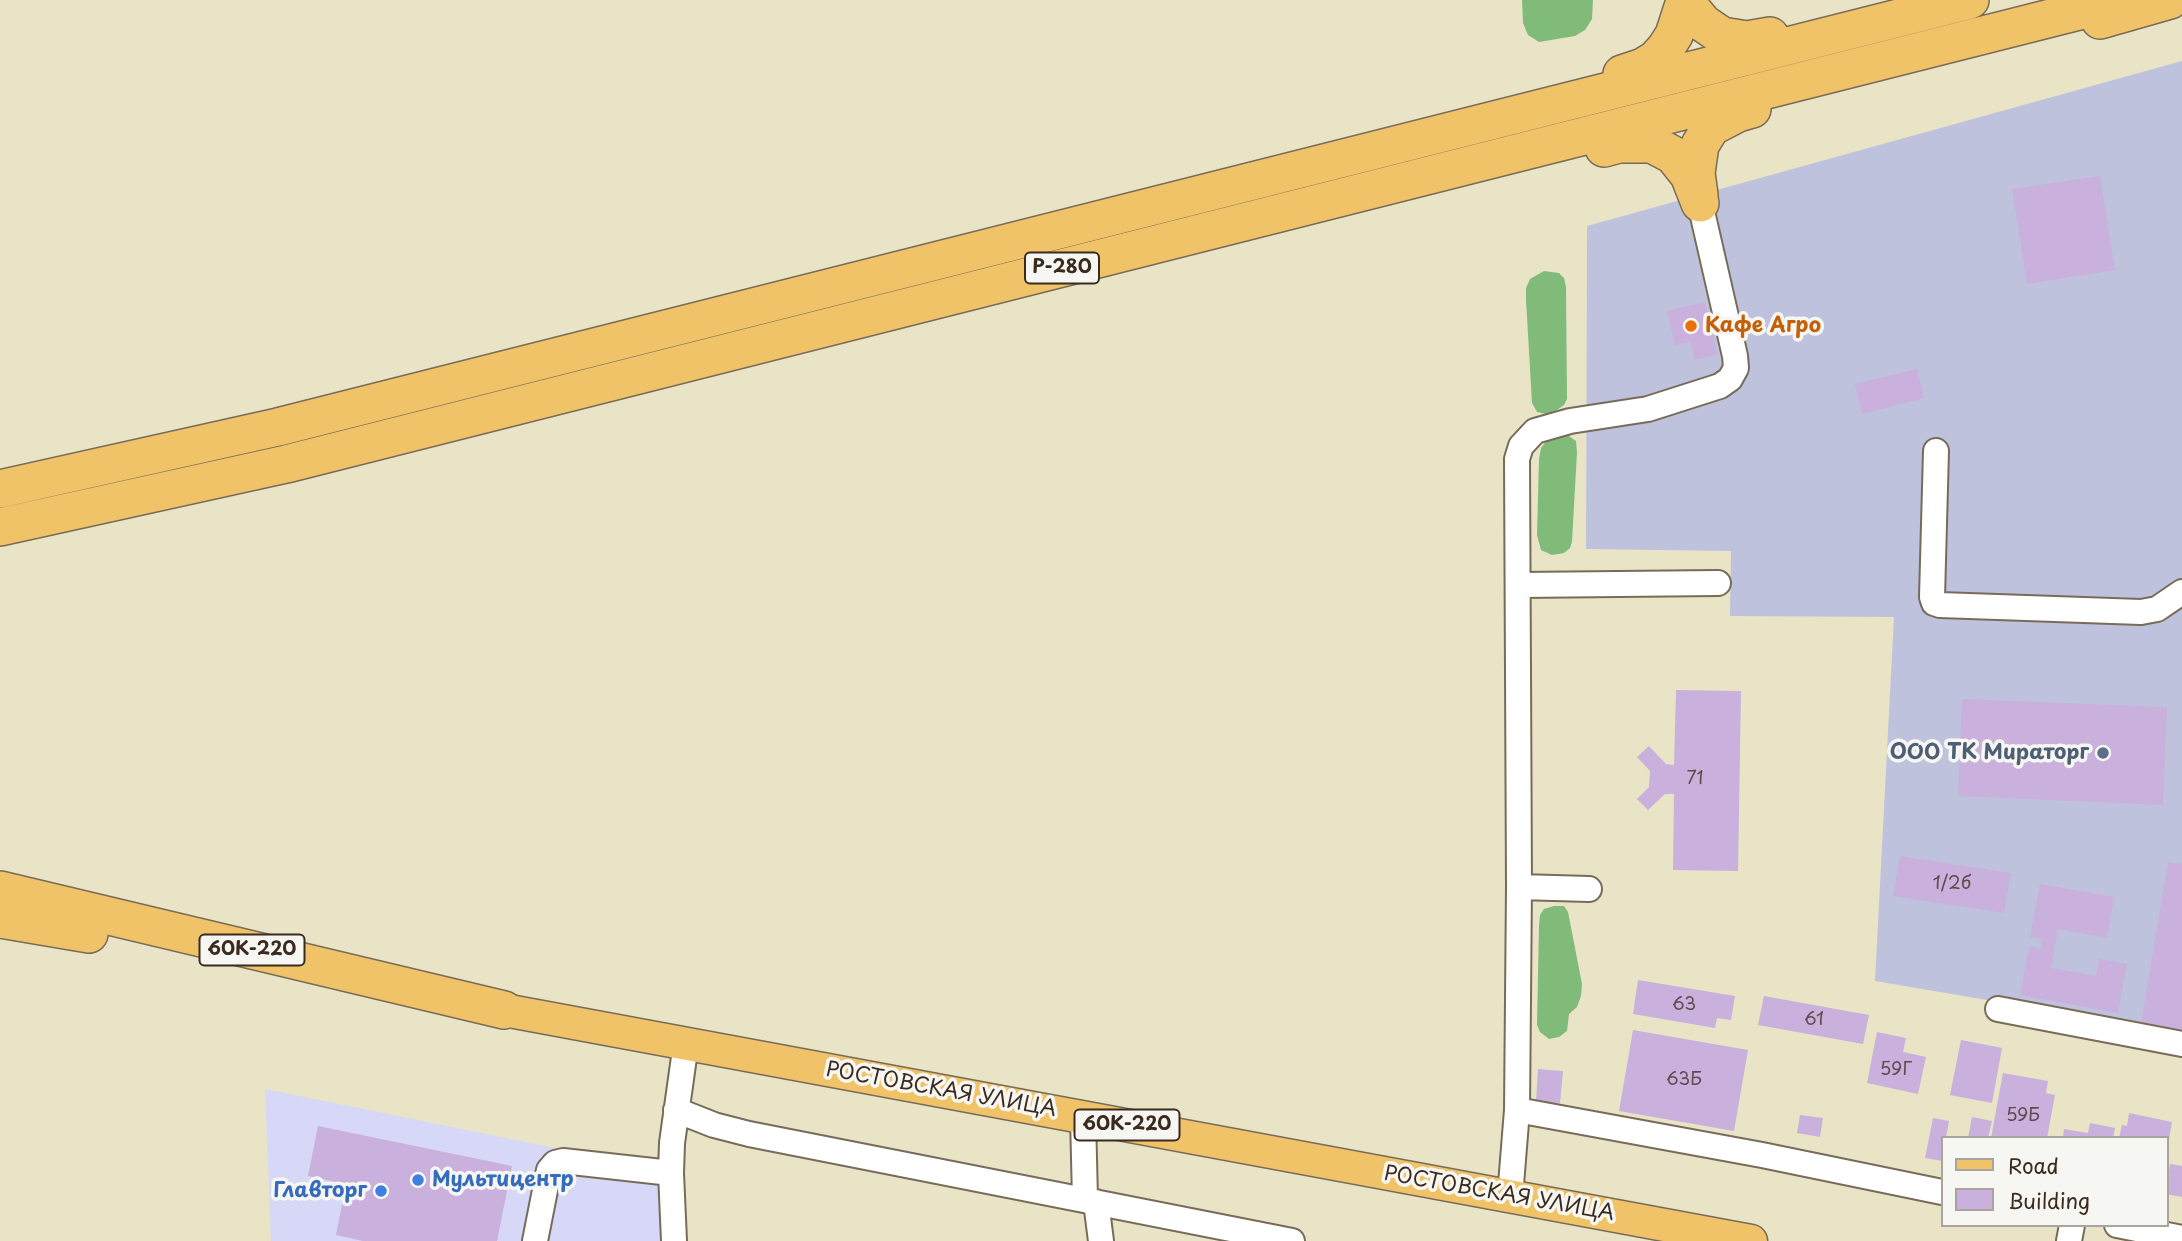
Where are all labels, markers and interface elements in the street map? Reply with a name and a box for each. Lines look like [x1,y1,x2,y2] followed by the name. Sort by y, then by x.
[1025,252,1099,284] road number: Р-280
[1705,313,1821,339] place label: Кафе Агро
[1683,318,1699,334] marker: Кафе Агро
[1890,740,2089,766] place label: ООО ТК Мираторг
[2095,745,2111,761] marker: ООО ТК Мираторг
[1687,768,1703,790] house number: 71
[1933,873,1971,895] house number: 1/2б
[200,934,304,966] road number: 60К-220
[1672,994,1696,1016] house number: 63
[1804,1009,1824,1031] house number: 61
[824,1057,1058,1123] street label: РОСТОВСКАЯ УЛИЦА
[1880,1059,1912,1081] house number: 59Г
[1666,1069,1702,1091] house number: 63Б
[2006,1105,2040,1127] house number: 59Б
[1074,1110,1180,1140] road number: 60К-220
[1940,1136,2168,1227] legend
[2008,1149,2059,1181] text: Road
[1382,1161,1616,1227] street label: РОСТОВСКАЯ УЛИЦА
[432,1167,574,1193] place label: Мультицентр
[410,1172,426,1188] marker: Мультицентр
[273,1178,367,1204] place label: Главторг
[373,1183,389,1199] marker: Главторг
[2008,1184,2090,1216] text: Building

